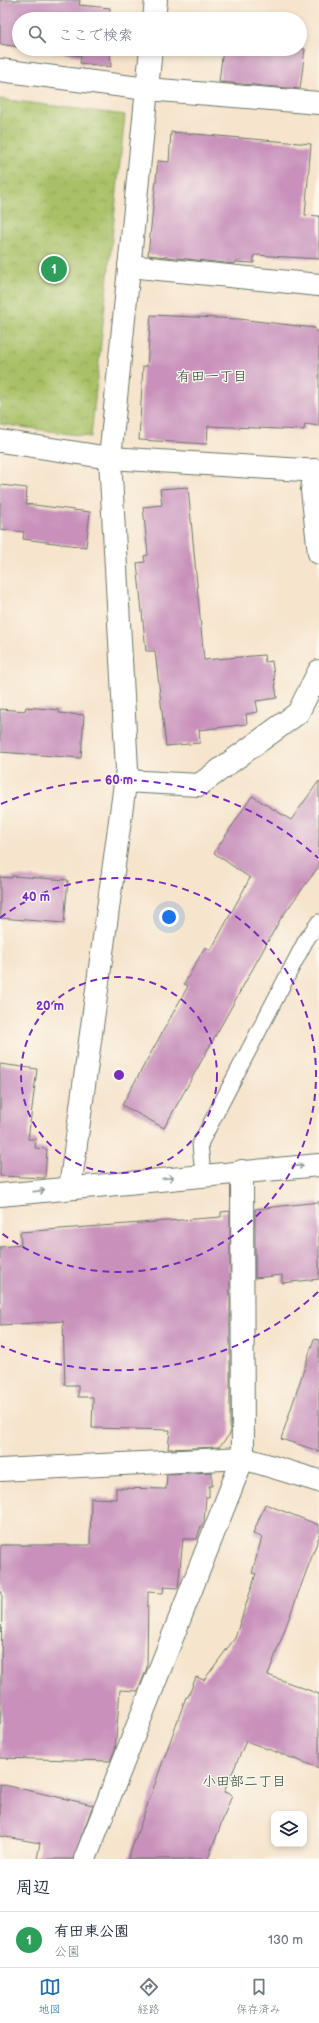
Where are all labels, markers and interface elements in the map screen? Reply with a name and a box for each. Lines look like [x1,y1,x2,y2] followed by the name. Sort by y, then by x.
[12,12,307,56] search box
[26,23,48,45] icon: search
[58,26,133,45] text: ここで検索
[41,254,67,284] pin: 1
[177,368,247,385] district label: 有田一丁目
[105,773,133,788] text: 60 m
[22,890,50,905] text: 40 m
[159,907,179,927] your location
[36,999,64,1014] text: 20 m
[112,1068,126,1082] centre of rings
[291,1163,304,1170] one-way arrow
[161,1174,174,1182] one-way arrow
[32,1187,45,1195] one-way arrow
[202,1773,286,1790] district label: 小田部二丁目
[271,1811,307,1847] map controls
[271,1811,307,1847] button: layers
[16,1878,50,1898] text: 周辺
[54,1922,129,1941] text: 有田東公園
[26,1932,32,1948] text: 1
[268,1932,303,1948] text: 130 m
[54,1944,80,1960] text: 公園
[39,1976,61,2016] tab: 地図
[138,1976,160,2016] tab: 経路
[237,1976,281,2016] tab: 保存済み

